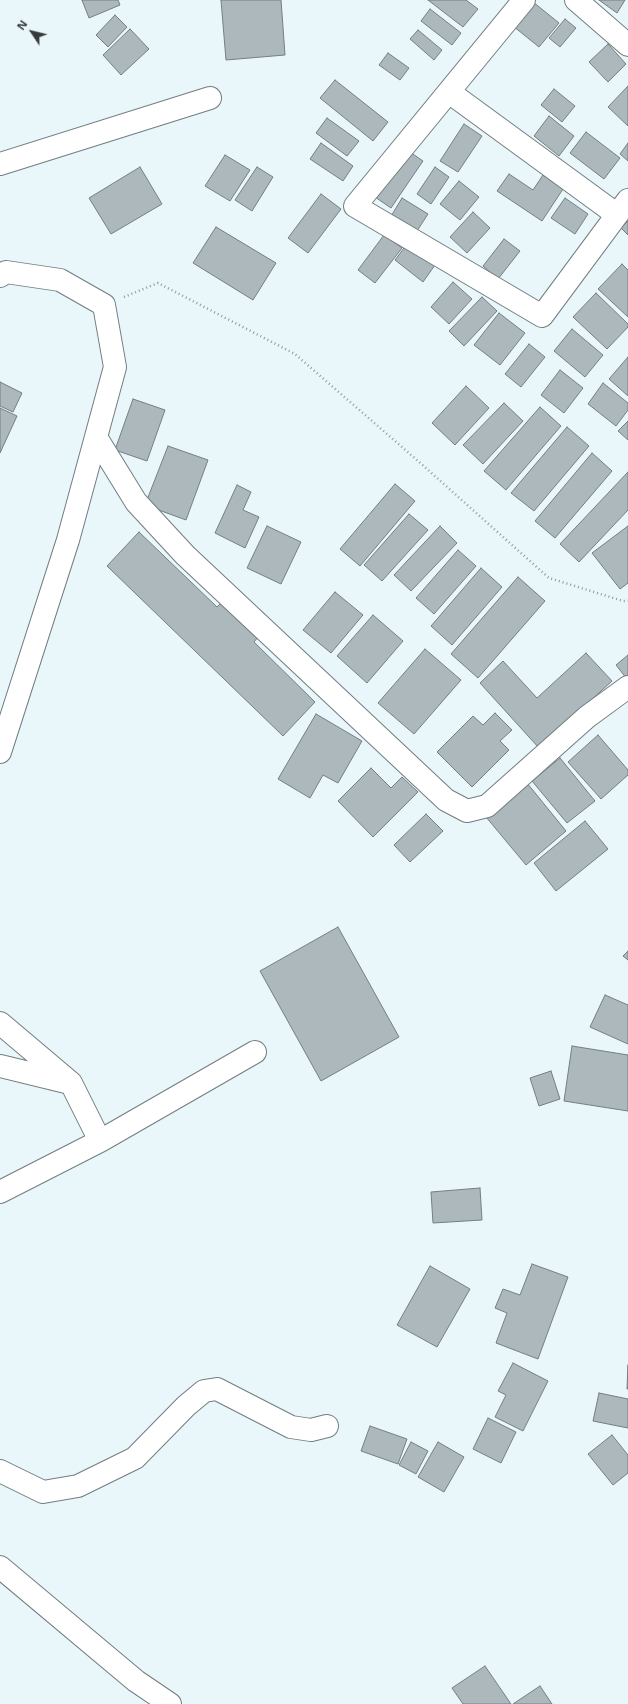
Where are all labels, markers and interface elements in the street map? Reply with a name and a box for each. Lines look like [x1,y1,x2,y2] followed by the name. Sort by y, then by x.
[12,12,52,52] north arrow
[13,17,30,33] text: N

